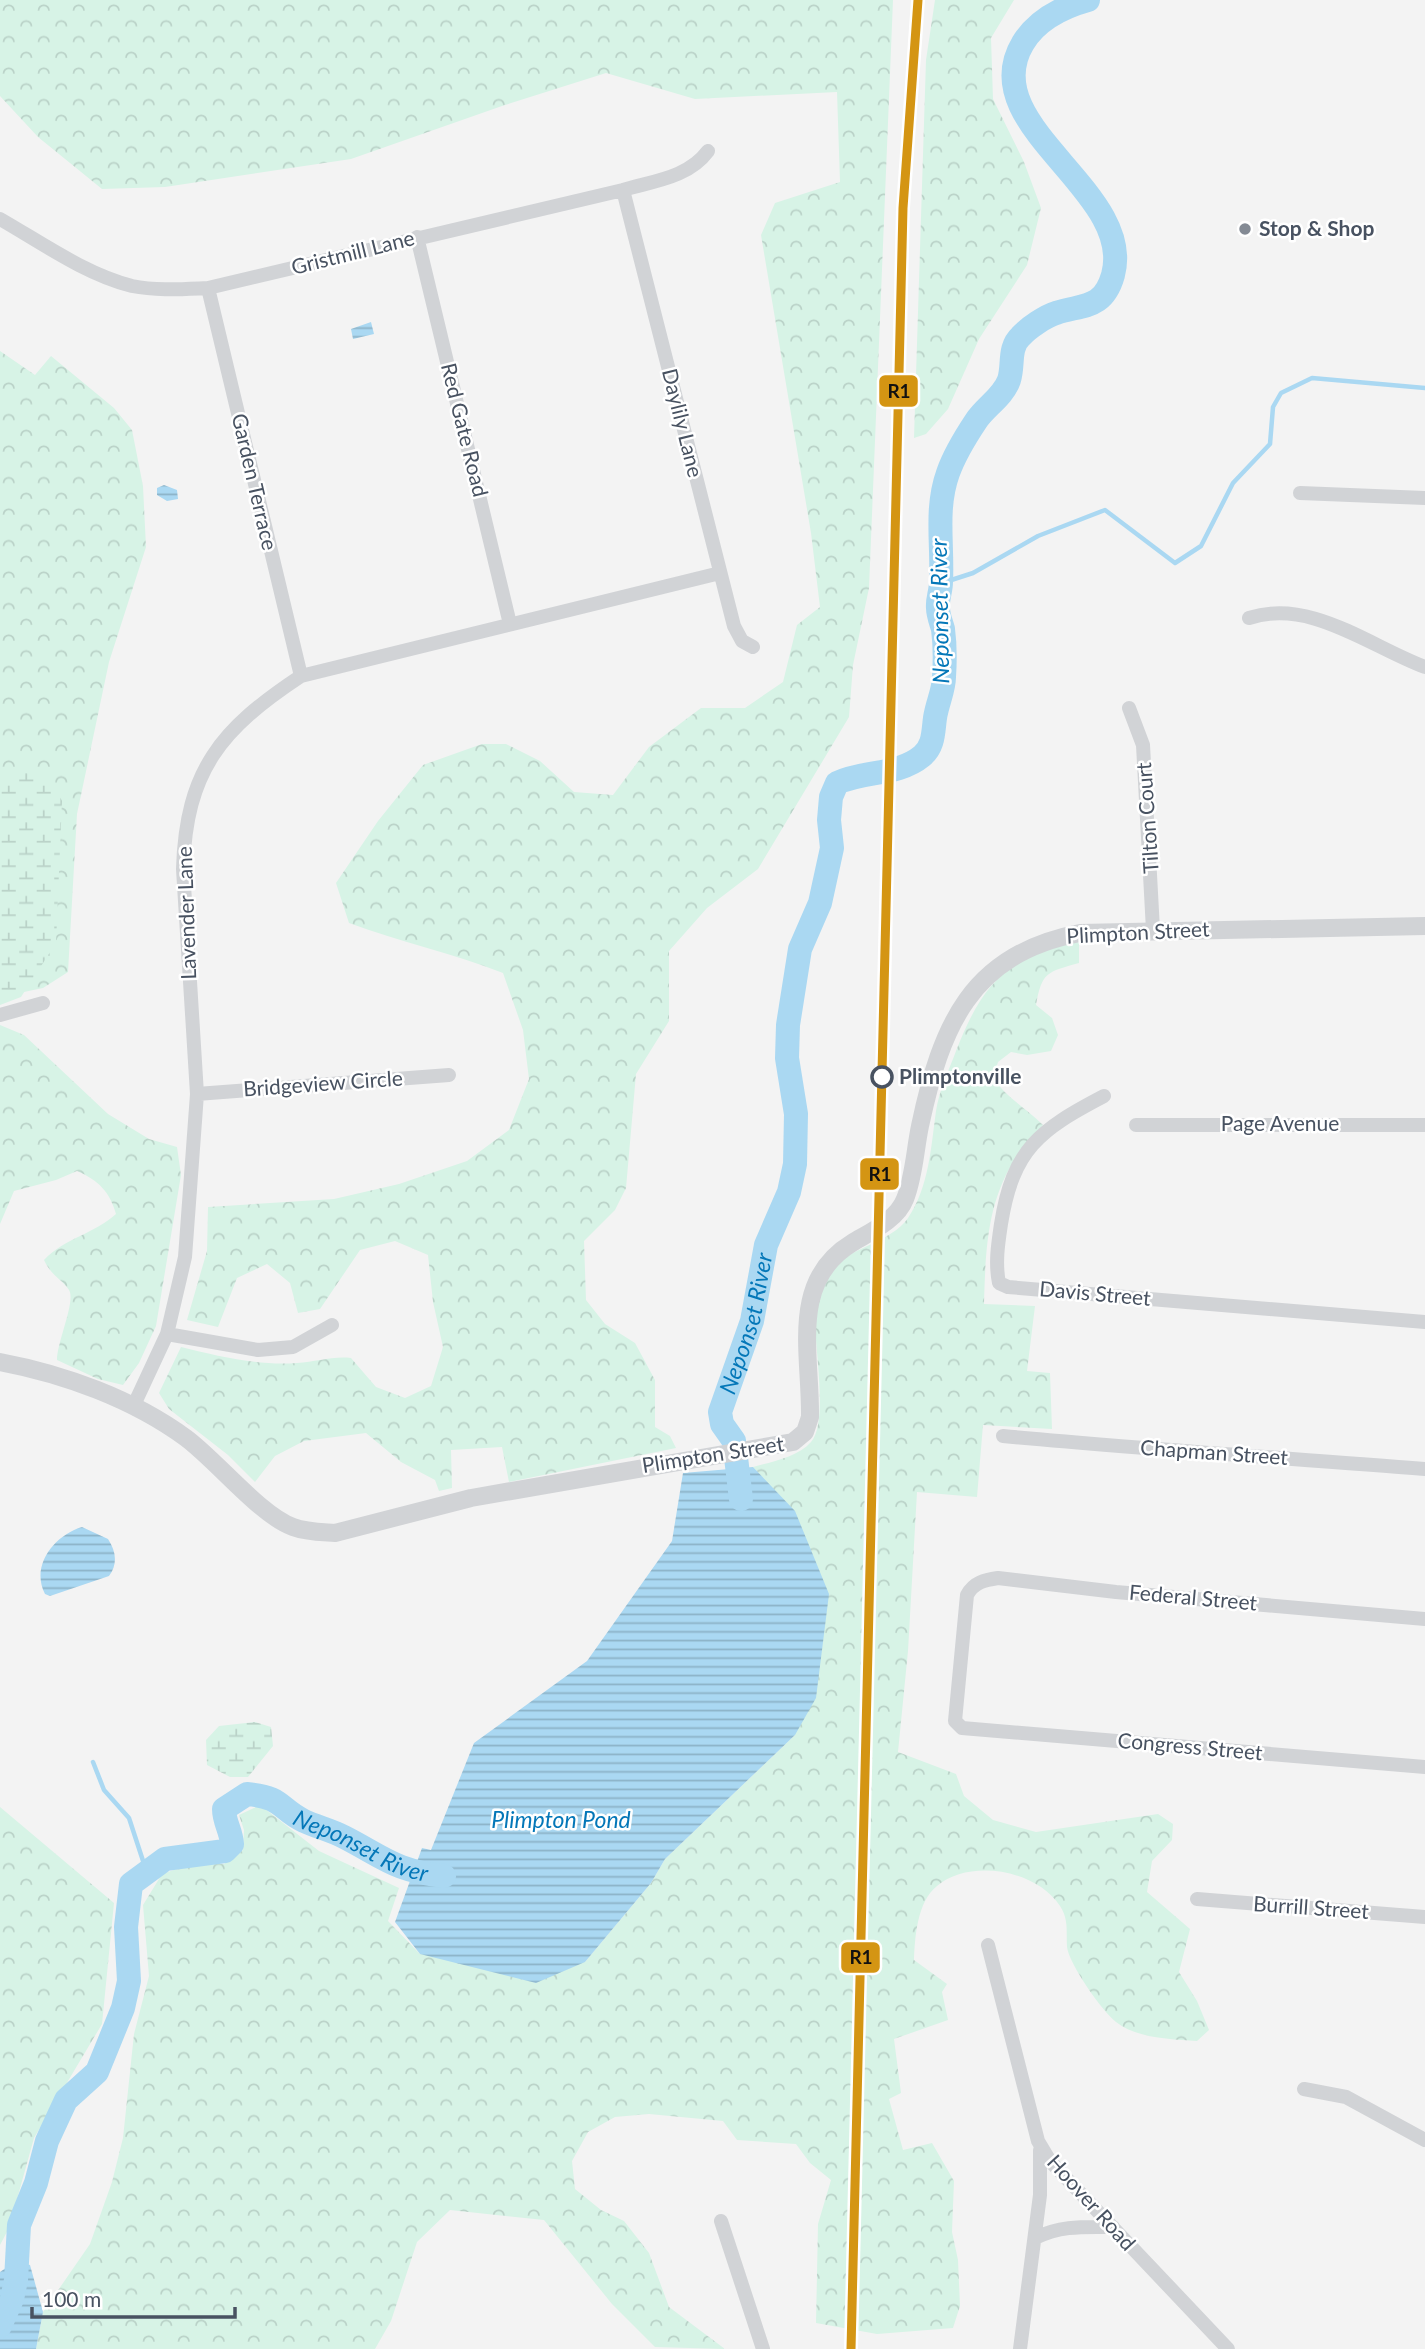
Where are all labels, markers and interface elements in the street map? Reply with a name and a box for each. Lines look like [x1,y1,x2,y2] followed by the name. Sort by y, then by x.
[1259,215,1374,240] place label: Stop & Shop
[1237,221,1253,237] marker: Stop & Shop
[288,224,417,279] street label: Gristmill Lane
[437,360,494,499] street label: Red Gate Road
[658,366,709,480] street label: Daylily Lane
[878,374,919,408] line badge: R1
[887,379,911,402] text: R1
[228,411,283,553] street label: Garden Terrace
[924,537,954,684] water label: Neponset River
[1130,761,1163,875] street label: Tilton Court
[171,846,200,980] street label: Lavender Lane
[1066,915,1211,948] street label: Plimpton Street
[899,1063,1021,1088] place label: Plimptonville
[242,1064,404,1101] street label: Bridgeview Circle
[871,1066,893,1088] marker: Plimptonville
[1221,1110,1339,1135] street label: Page Avenue
[859,1157,900,1191] line badge: R1
[868,1162,892,1185] text: R1
[712,1250,777,1397] water label: Neponset River
[1038,1275,1152,1310] street label: Davis Street
[640,1430,786,1477] street label: Plimpton Street
[1139,1434,1289,1469] street label: Chapman Street
[1128,1578,1259,1615] street label: Federal Street
[1117,1727,1264,1764] street label: Congress Street
[289,1803,432,1887] water label: Neponset River
[491,1805,631,1833] water label: Plimpton Pond
[1252,1890,1370,1923] street label: Burrill Street
[840,1941,881,1974] line badge: R1
[849,1945,873,1968] text: R1
[1043,2149,1142,2255] street label: Hoover Road
[32,2276,234,2320] scale bar
[42,2286,101,2311] text: 100 m

